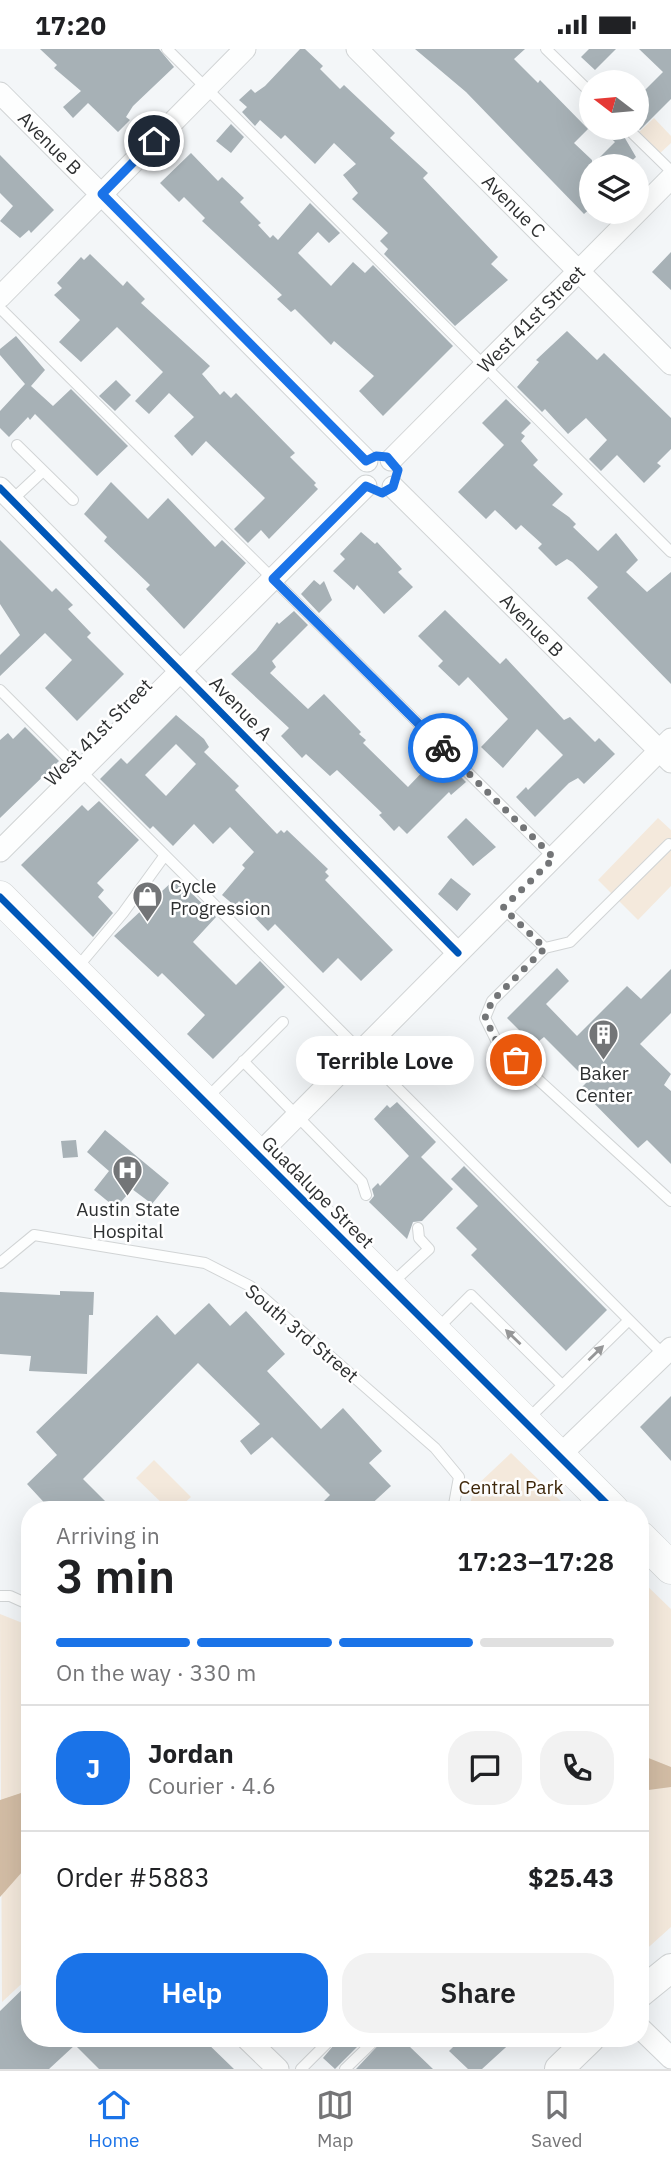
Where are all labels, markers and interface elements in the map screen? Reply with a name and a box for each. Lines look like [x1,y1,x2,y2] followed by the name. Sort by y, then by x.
[35,8,106,42] text: 17:20
[579,70,649,140] north arrow
[579,70,649,224] map controls
[13,106,87,180] street label: Avenue B
[124,111,184,171] pin
[135,122,173,160] icon: home
[579,154,649,224] button: layers
[477,169,551,243] street label: Avenue C
[472,260,590,378] street label: West 41st Street
[495,588,569,662] street label: Avenue B
[205,671,277,745] street label: Avenue A
[39,673,157,791] street label: West 41st Street
[408,713,478,783] courier
[424,729,462,767] icon: bike
[170,874,271,920] place label: Cycle Progression
[130,880,164,924] shop icon: Cycle Progression
[587,1017,621,1061] building icon: Baker Center
[486,1030,546,1090] pin
[295,1035,474,1085] callout: Terrible Love
[497,1041,535,1079] icon: bag
[316,1045,454,1075] text: Terrible Love
[575,1061,633,1107] place label: Baker Center
[257,1131,379,1253] street label: Guadalupe Street
[111,1153,145,1197] hospital icon: Austin State Hospital
[76,1197,180,1243] place label: Austin State Hospital
[241,1279,363,1387] street label: South 3rd Street
[505,1329,522,1346] one-way arrow
[587,1344,604,1361] one-way arrow
[459,1475,563,1499] park label: Central Park
[56,1520,160,1550] text: Arriving in
[457,1544,614,1578] text: 17:23–17:28
[56,1546,175,1606] text: 3 min
[56,1657,256,1687] text: On the way · 330 m
[448,1731,522,1805] button: chat
[540,1731,614,1805] button: phone
[148,1736,234,1770] text: Jordan
[86,1751,100,1785] text: J
[148,1770,276,1800] text: Courier · 4.6
[56,1860,210,1894] text: Order #5883
[528,1860,614,1894] text: $25.43
[56,1953,328,2033] button: Help
[342,1953,614,2033] button: Share
[88,2086,139,2152] tab: Home
[316,2086,354,2152] tab: Map
[531,2086,583,2152] tab: Saved

